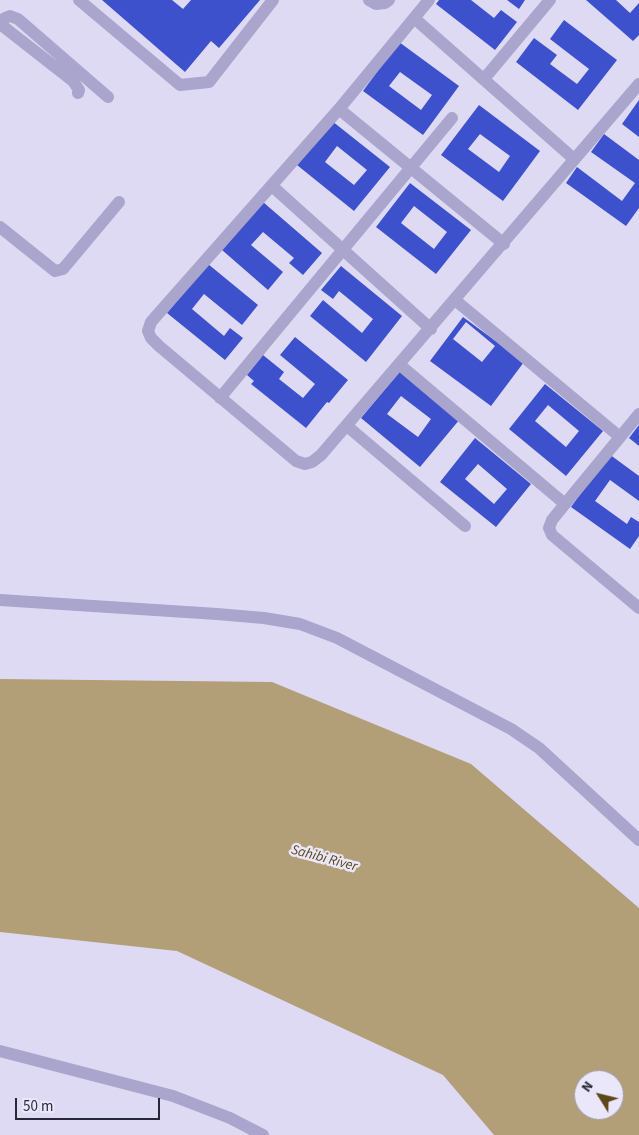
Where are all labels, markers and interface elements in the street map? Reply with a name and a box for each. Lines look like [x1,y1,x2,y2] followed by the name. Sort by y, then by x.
[289,842,359,876] water label: Sahibi River
[574,1070,624,1120] north arrow
[577,1077,599,1096] text: N
[18,1088,162,1120] scale bar
[23,1096,53,1117] text: 50 m

